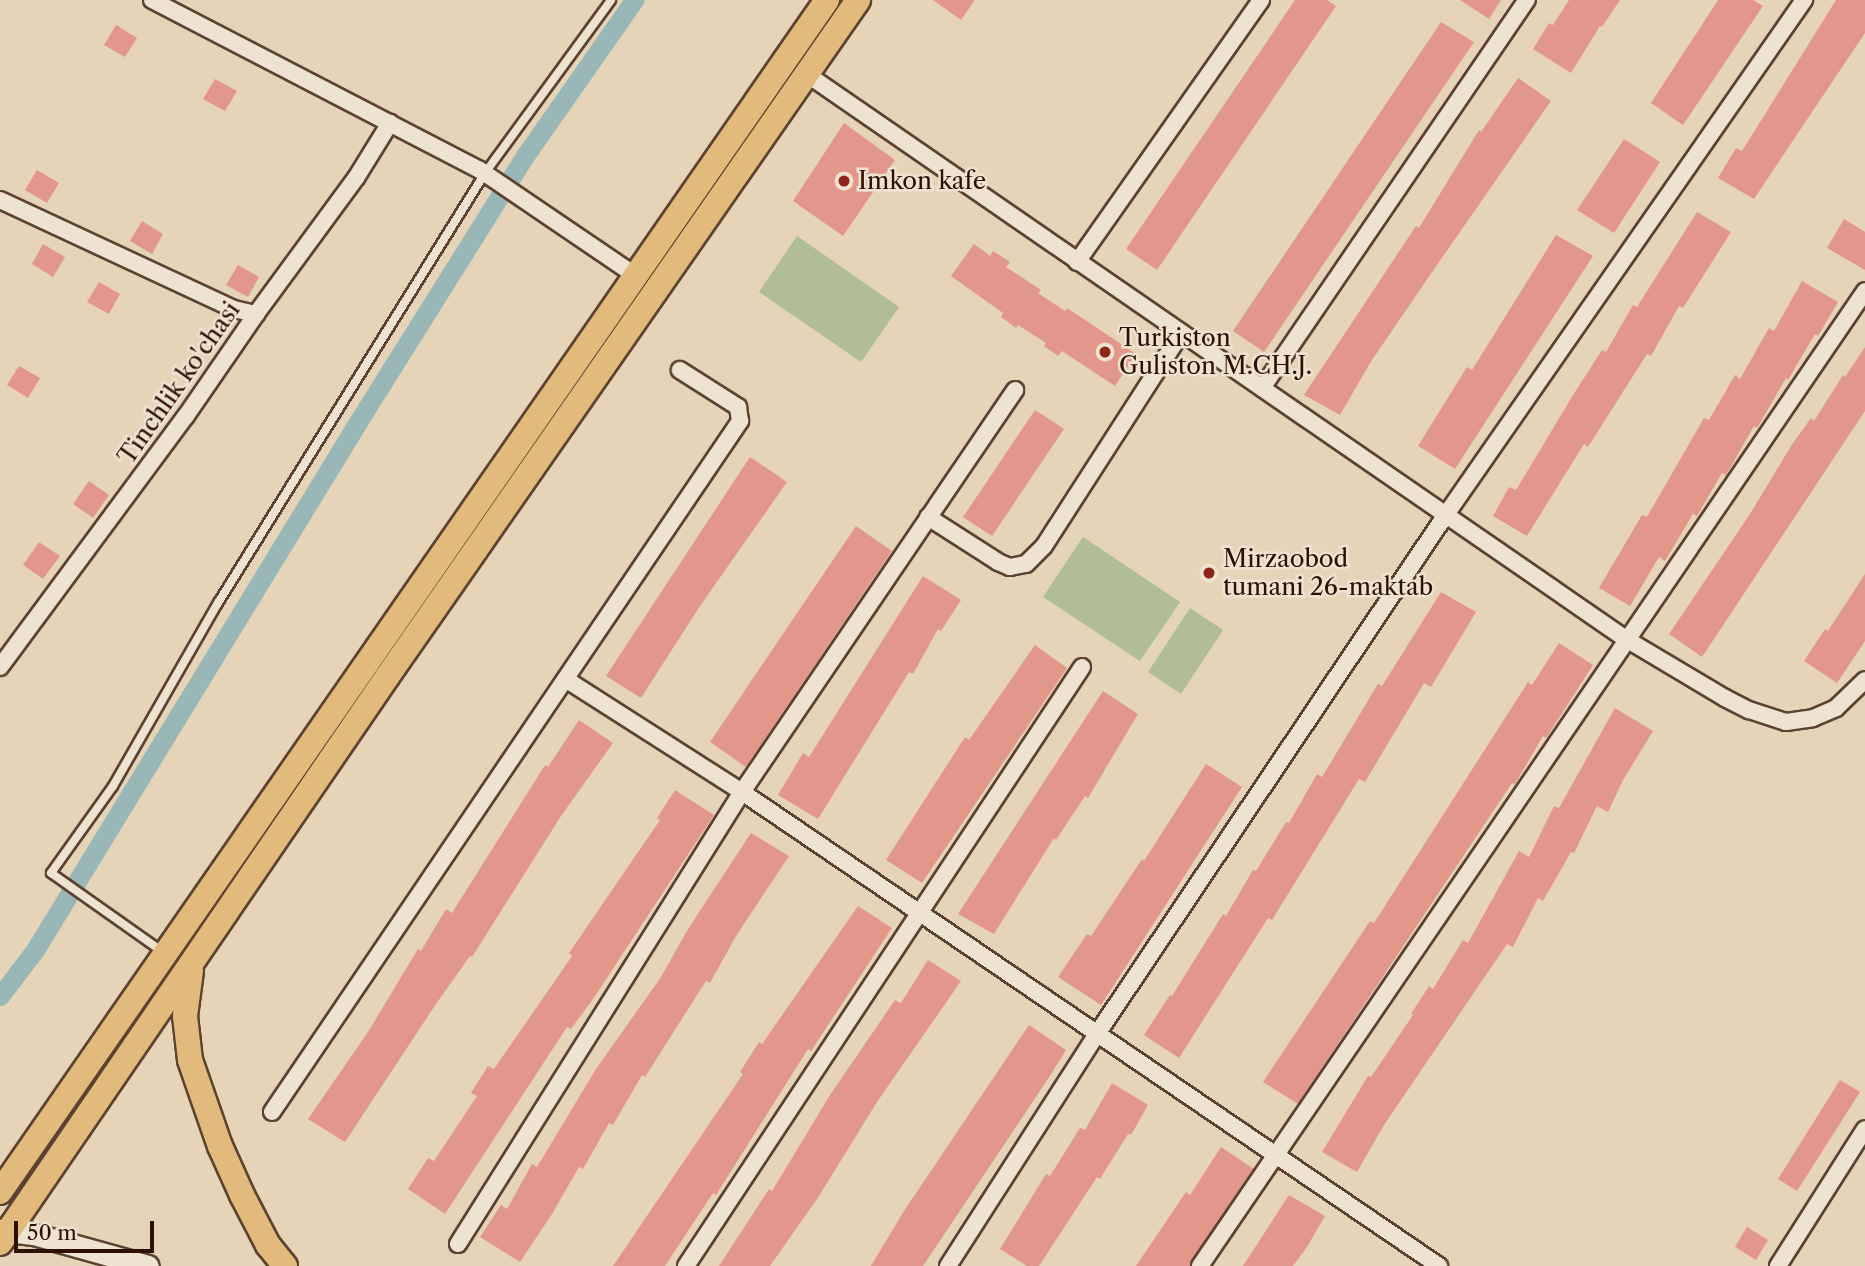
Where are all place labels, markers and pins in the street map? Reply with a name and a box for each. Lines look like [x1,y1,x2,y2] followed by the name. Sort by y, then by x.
[858,167,986,195] place label: Imkon kafe
[836,173,852,189] marker: Imkon kafe
[1119,324,1312,380] place label: Turkiston Guliston M.CH.J.
[1097,344,1113,360] marker: Turkiston Guliston M.CH.J.
[1223,545,1433,601] place label: Mirzaobod tumani 26-maktab
[1201,565,1217,581] marker: Mirzaobod tumani 26-maktab

